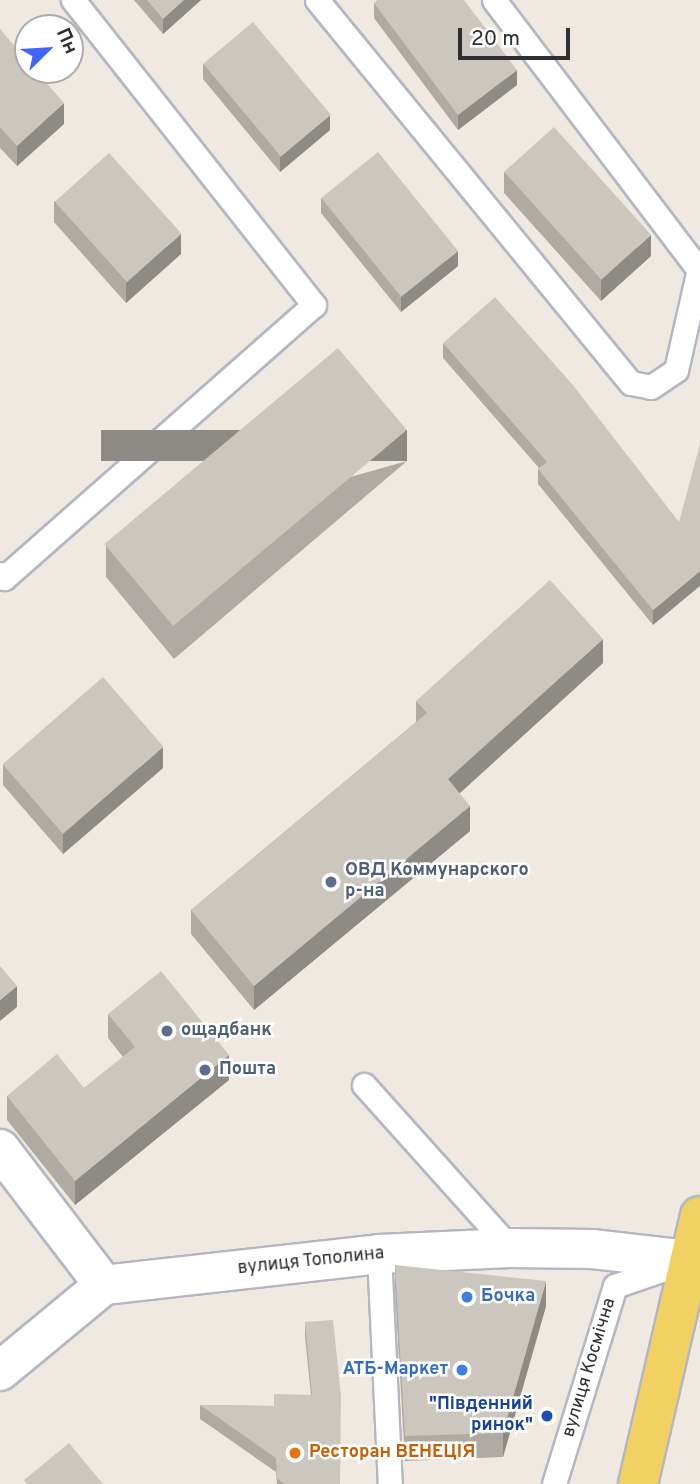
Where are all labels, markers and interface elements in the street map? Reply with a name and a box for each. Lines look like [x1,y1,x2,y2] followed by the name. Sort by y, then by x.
[14,14,84,84] north arrow
[462,14,574,58] scale bar
[50,25,83,58] text: Пн
[471,26,520,53] text: 20 m
[345,861,529,903] place label: ОВД Коммунарского р-на
[323,874,339,890] marker: ОВД Коммунарского р-на
[181,1020,272,1042] place label: ощадбанк
[159,1023,175,1039] marker: ощадбанк
[219,1059,276,1081] place label: Пошта
[197,1062,213,1078] marker: Пошта
[236,1244,386,1280] street label: вулиця Тополина
[481,1286,535,1308] place label: Бочка
[459,1289,475,1305] marker: Бочка
[559,1296,621,1440] street label: вулиця Космічна
[343,1359,448,1381] place label: АТБ-Маркет
[454,1362,470,1378] marker: АТБ-Маркет
[429,1395,533,1438] place label: "Південний ринок"
[539,1408,555,1424] marker: "Південний ринок"
[309,1442,475,1464] place label: Ресторан ВЕНЕЦІЯ
[287,1445,303,1461] marker: Ресторан ВЕНЕЦІЯ

